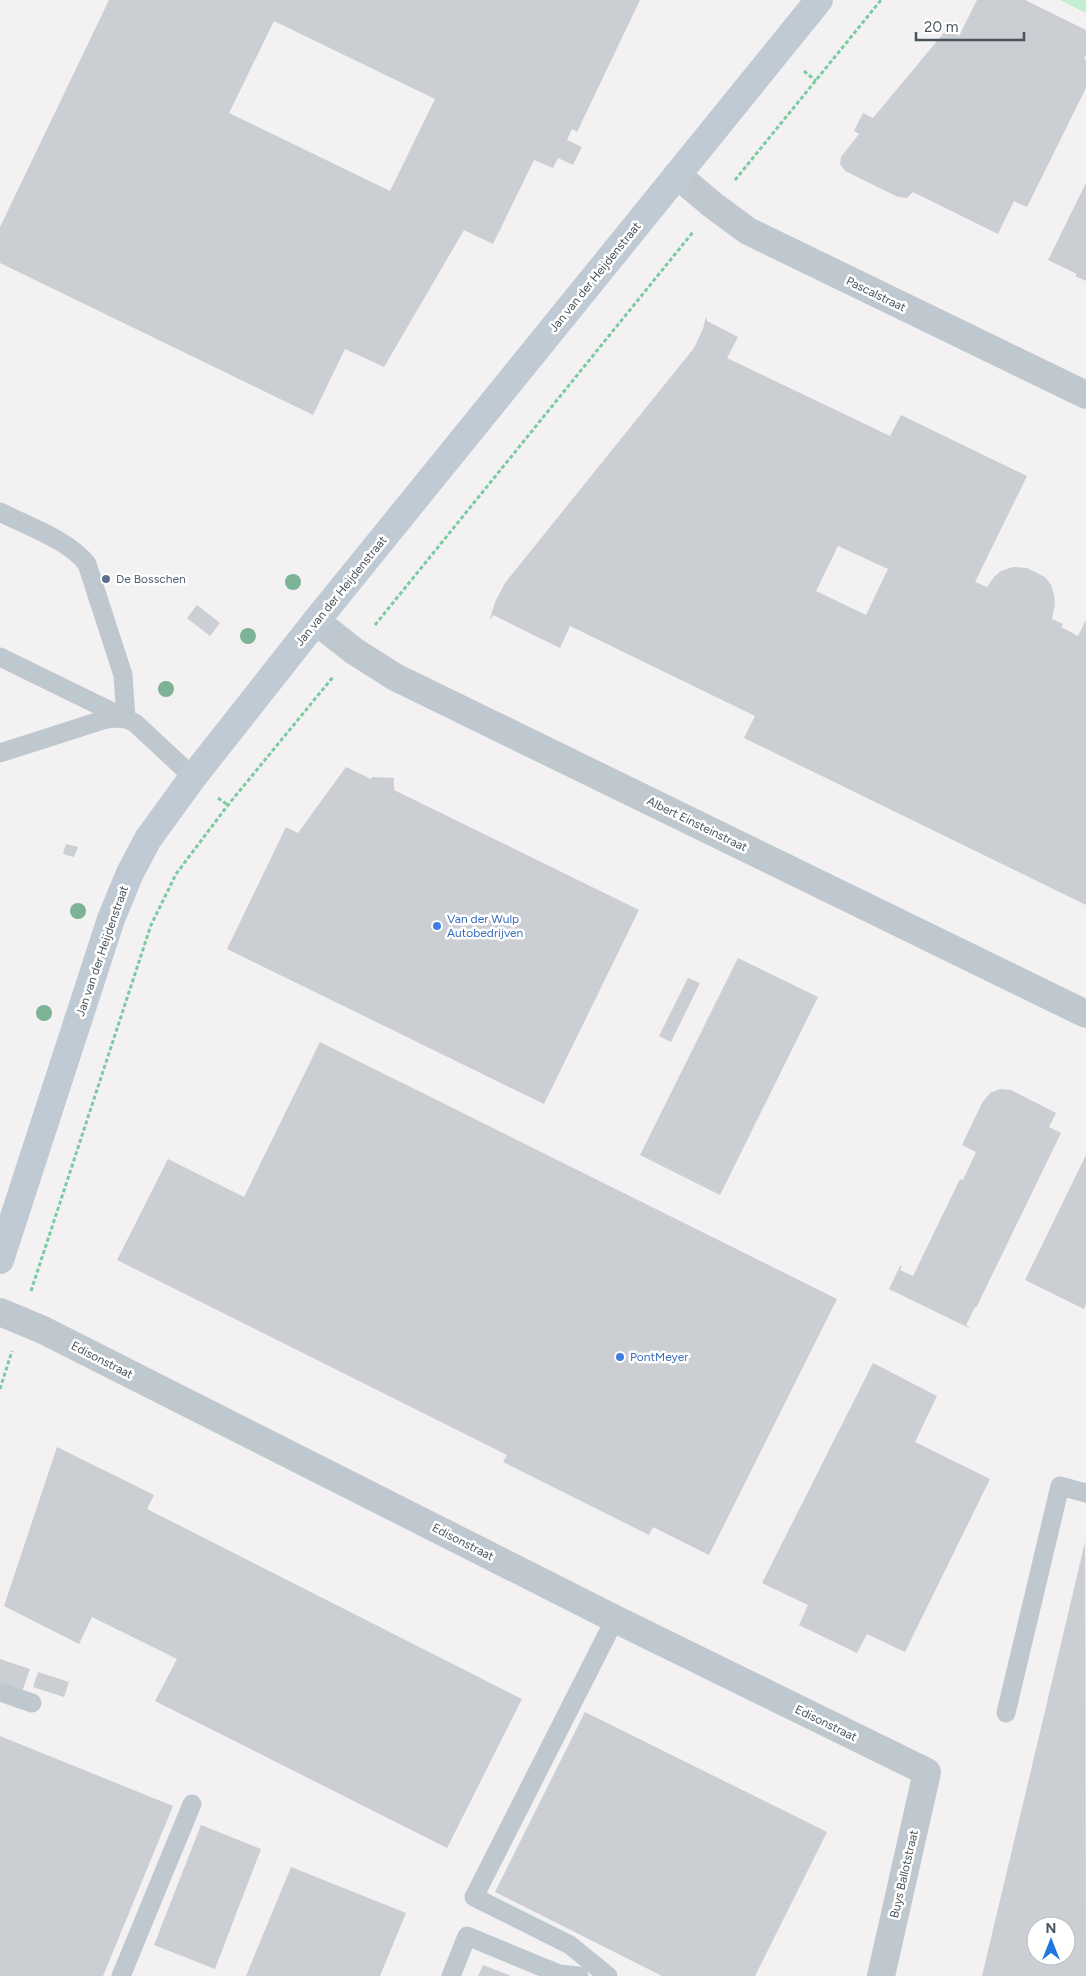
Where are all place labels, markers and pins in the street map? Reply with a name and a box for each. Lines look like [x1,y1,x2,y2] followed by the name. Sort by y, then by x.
[116,572,186,586] place label: De Bosschen
[100,573,112,585] marker: De Bosschen
[447,912,524,940] place label: Van der Wulp Autobedrijven
[431,920,443,932] marker: Van der Wulp Autobedrijven
[630,1350,688,1364] place label: PontMeyer
[614,1351,626,1363] marker: PontMeyer

